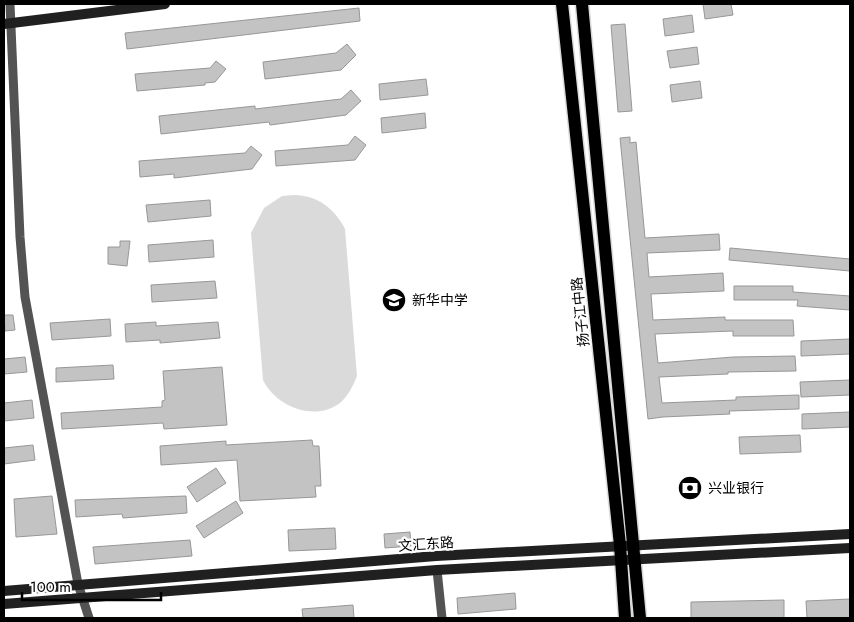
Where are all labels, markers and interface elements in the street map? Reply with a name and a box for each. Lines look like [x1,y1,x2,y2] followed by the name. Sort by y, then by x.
[566,276,594,348] street label: 扬子江中路
[381,287,407,313] school or university icon: 新华中学
[412,290,468,310] place label: 新华中学
[677,475,703,501] bank icon: 兴业银行
[708,478,764,498] place label: 兴业银行
[397,532,455,556] street label: 文汇东路
[22,570,161,602] scale bar
[30,576,71,598] text: 100 m

